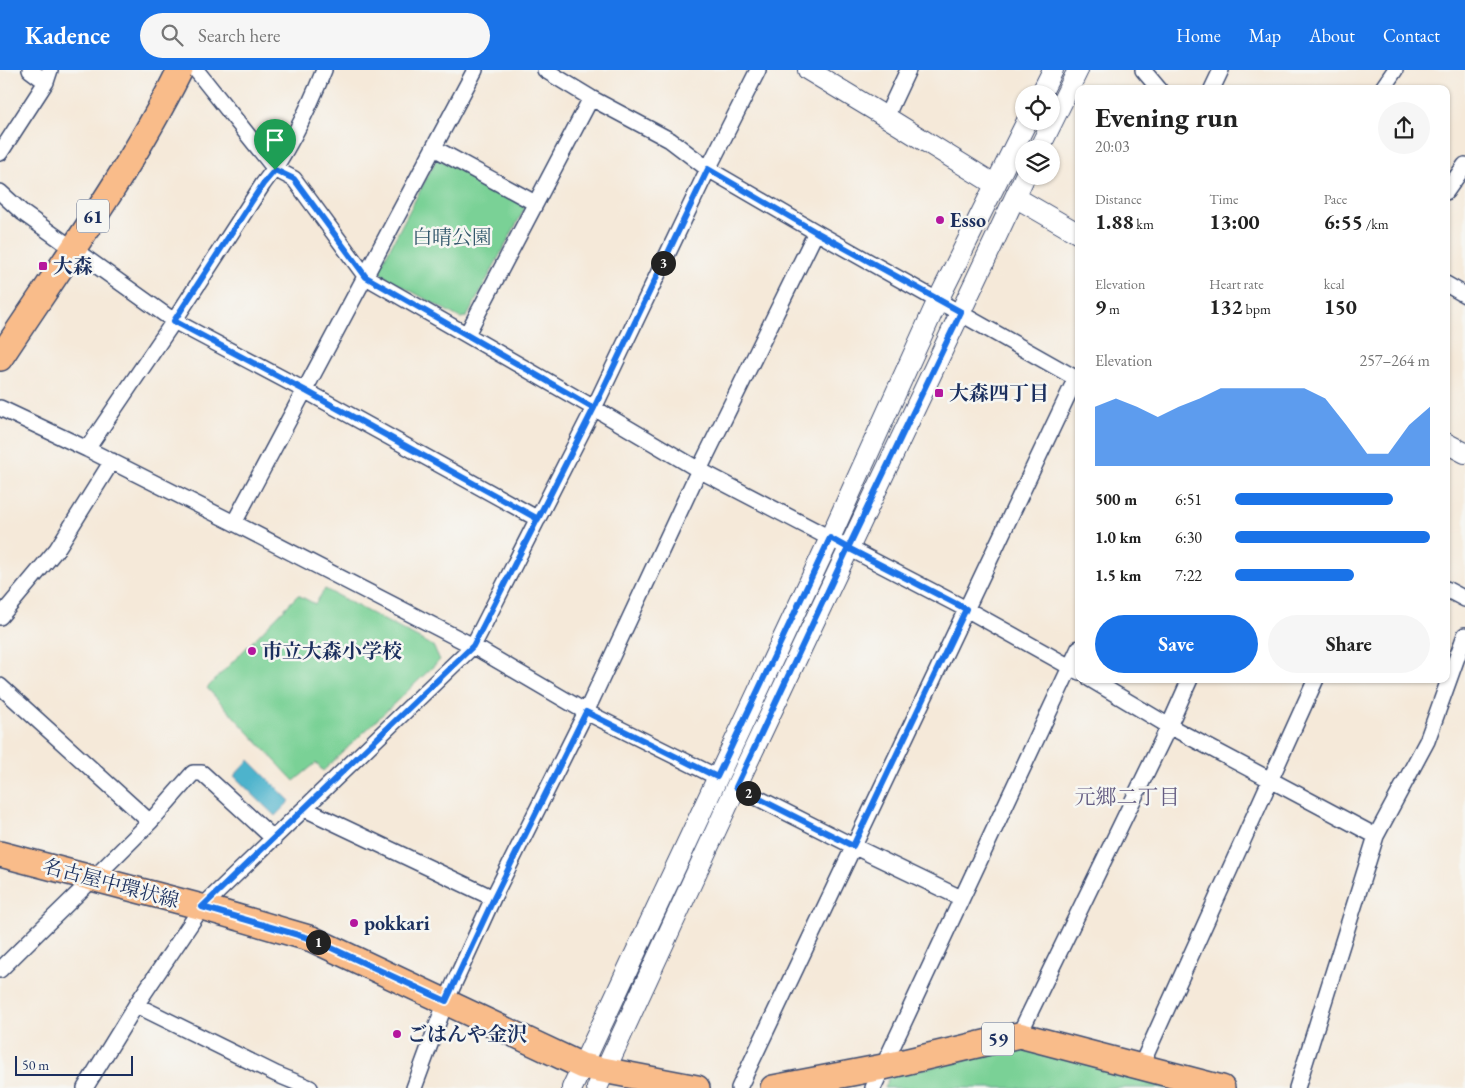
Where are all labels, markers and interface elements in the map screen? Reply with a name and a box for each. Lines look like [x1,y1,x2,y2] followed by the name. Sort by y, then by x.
[140,13,490,58] search box
[25,20,110,51] text: Kadence
[158,21,186,49] icon: search
[198,23,281,48] text: Search here
[1176,24,1221,47] text: Home
[1249,24,1281,47] text: Map
[1309,24,1355,47] text: About
[1383,24,1440,47] text: Contact
[1015,85,1060,185] map controls
[1015,85,1060,130] button: locate
[1095,99,1238,135] text: Evening run
[1378,102,1430,154] button: share
[254,119,296,170] pin
[261,126,289,154] icon: arrive
[1095,136,1130,157] text: 20:03
[1015,140,1060,185] button: layers
[1095,190,1142,208] text: Distance
[1209,190,1239,208] text: Time
[1324,190,1347,208] text: Pace
[77,200,109,232] road number: 61
[950,207,986,233] place label: Esso
[1095,208,1134,235] text: 1.88
[1209,208,1260,235] text: 13:00
[1324,208,1363,235] text: 6:55
[934,214,946,226] marker: Esso
[1134,215,1154,233] text: km
[1363,215,1389,233] text: /km
[412,224,492,250] park label: 白晴公園
[650,250,676,276] pin: 3
[53,253,93,279] place label: 大森
[660,254,667,272] text: 3
[37,260,49,272] marker: 大森
[1095,275,1145,293] text: Elevation
[1209,275,1264,293] text: Heart rate
[1324,275,1345,293] text: kcal
[1095,293,1106,320] text: 9
[1209,293,1243,320] text: 132
[1324,293,1357,320] text: 150
[1106,300,1120,318] text: m
[1243,300,1271,318] text: bpm
[1095,350,1153,371] text: Elevation
[1359,350,1430,371] text: 257–264 m
[949,380,1049,406] place label: 大森四丁目
[933,387,945,399] marker: 大森四丁目
[1095,489,1137,510] text: 500 m
[1175,489,1202,510] text: 6:51
[1095,527,1141,548] text: 1.0 km
[1175,527,1202,548] text: 6:30
[1095,565,1141,586] text: 1.5 km
[1175,565,1202,586] text: 7:22
[1095,615,1258,673] button: Save
[1268,615,1430,673] button: Share
[262,638,402,664] place label: 市立大森小学校
[246,645,258,657] marker: 市立大森小学校
[736,780,760,806] pin: 2
[1075,783,1180,810] district label: 元郷二丁目
[745,784,752,802] text: 2
[40,852,182,914] street label: 名古屋中環状線
[364,910,430,936] place label: pokkari
[348,917,360,929] marker: pokkari
[306,930,330,954] pin: 1
[315,933,322,951] text: 1
[407,1021,527,1047] place label: ごはんや金沢
[982,1022,1014,1056] road number: 59
[391,1028,403,1040] marker: ごはんや金沢
[15,1053,132,1076] scale bar
[22,1056,49,1074] text: 50 m

